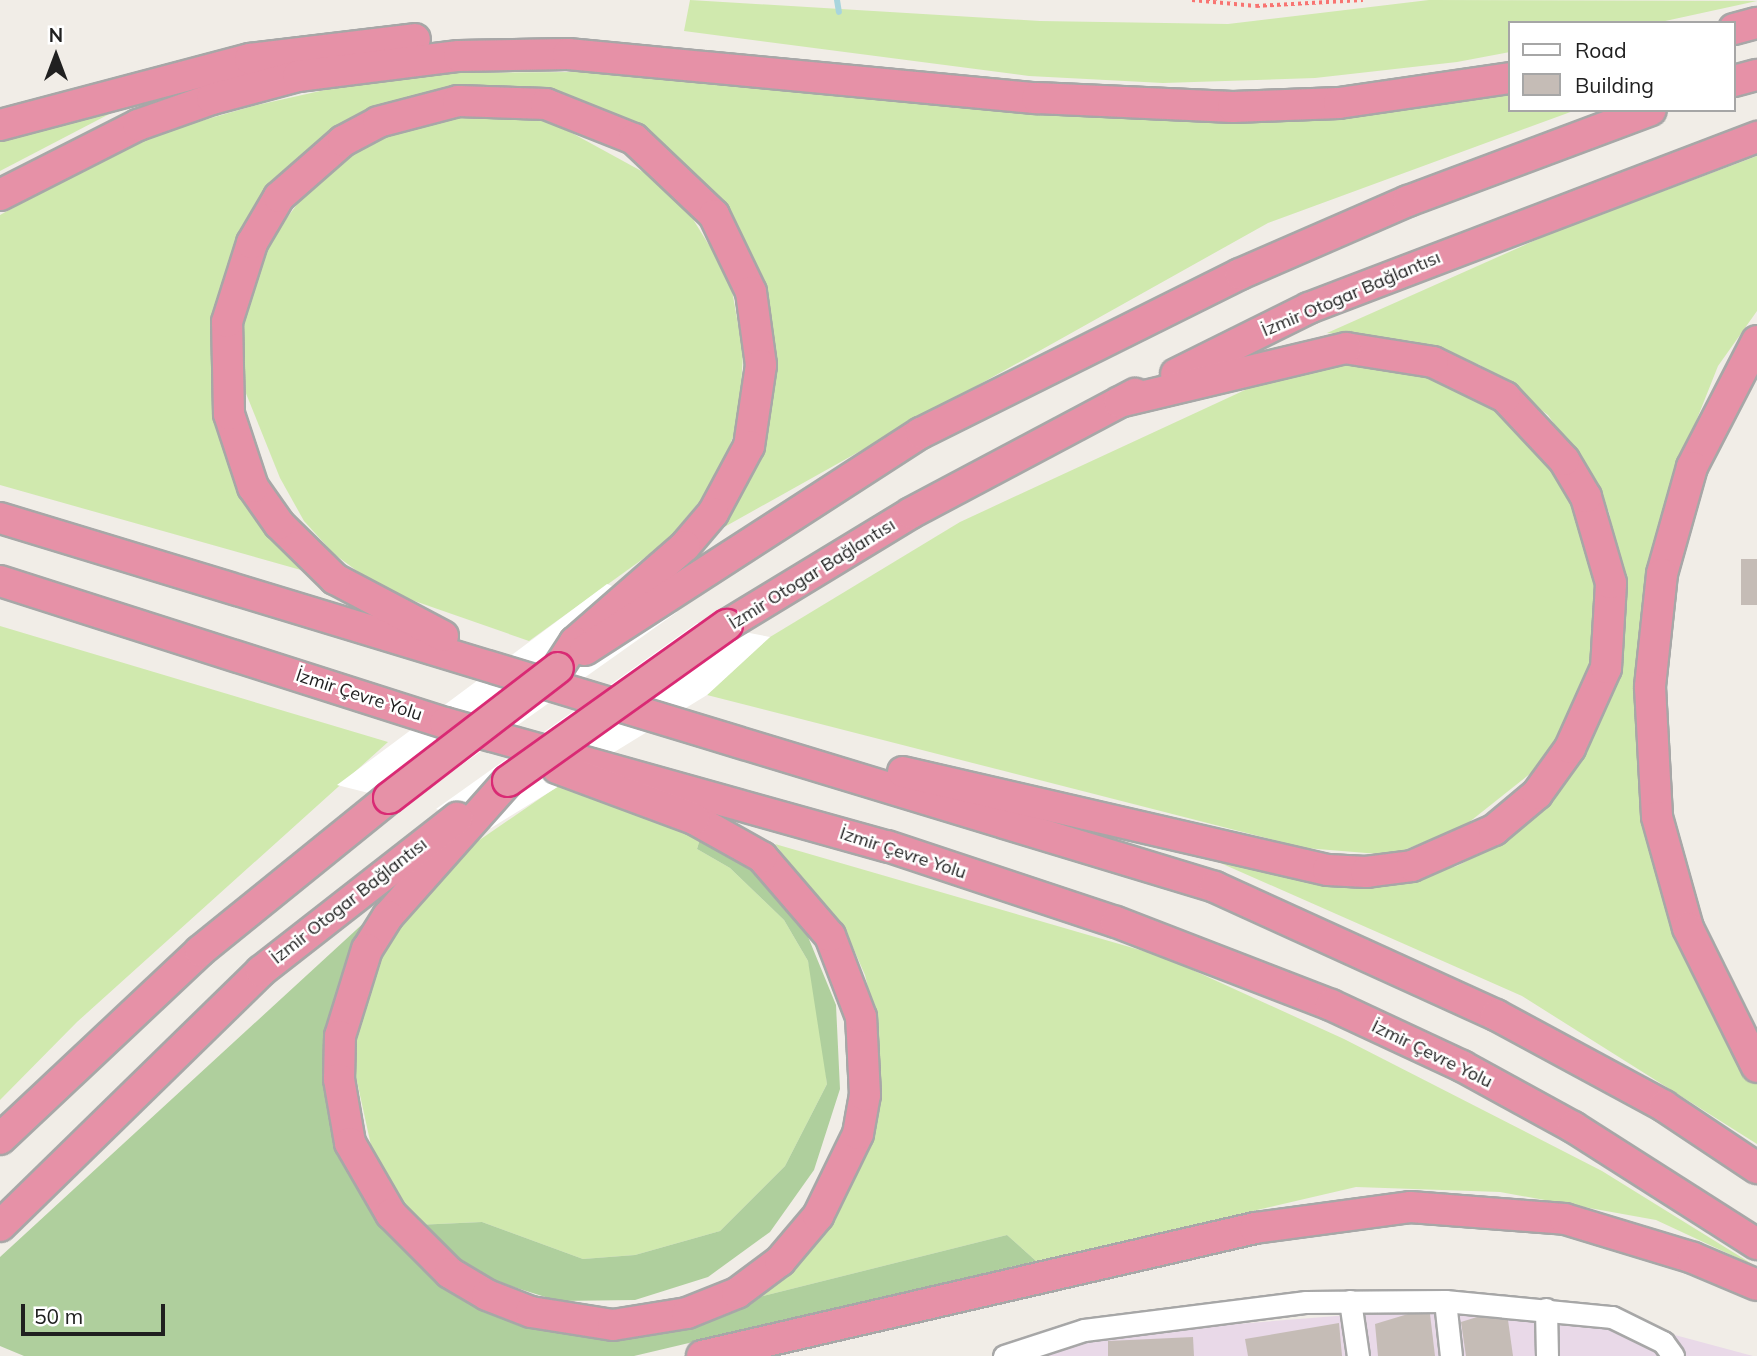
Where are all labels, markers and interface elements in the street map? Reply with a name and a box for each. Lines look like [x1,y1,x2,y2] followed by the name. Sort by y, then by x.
[21,21,91,91] north arrow
[1508,21,1736,112] legend
[49,23,63,47] text: N
[1575,37,1626,63] text: Road
[1575,72,1654,98] text: Building
[1258,247,1444,341] street label: İzmir Otogar Bağlantısı
[725,514,899,634] street label: İzmir Otogar Bağlantısı
[293,664,425,726] street label: İzmir Çevre Yolu
[837,822,969,884] street label: İzmir Çevre Yolu
[267,833,431,969] street label: İzmir Otogar Bağlantısı
[1368,1015,1496,1093] street label: İzmir Çevre Yolu
[24,1290,168,1334] scale bar
[34,1303,83,1329] text: 50 m

